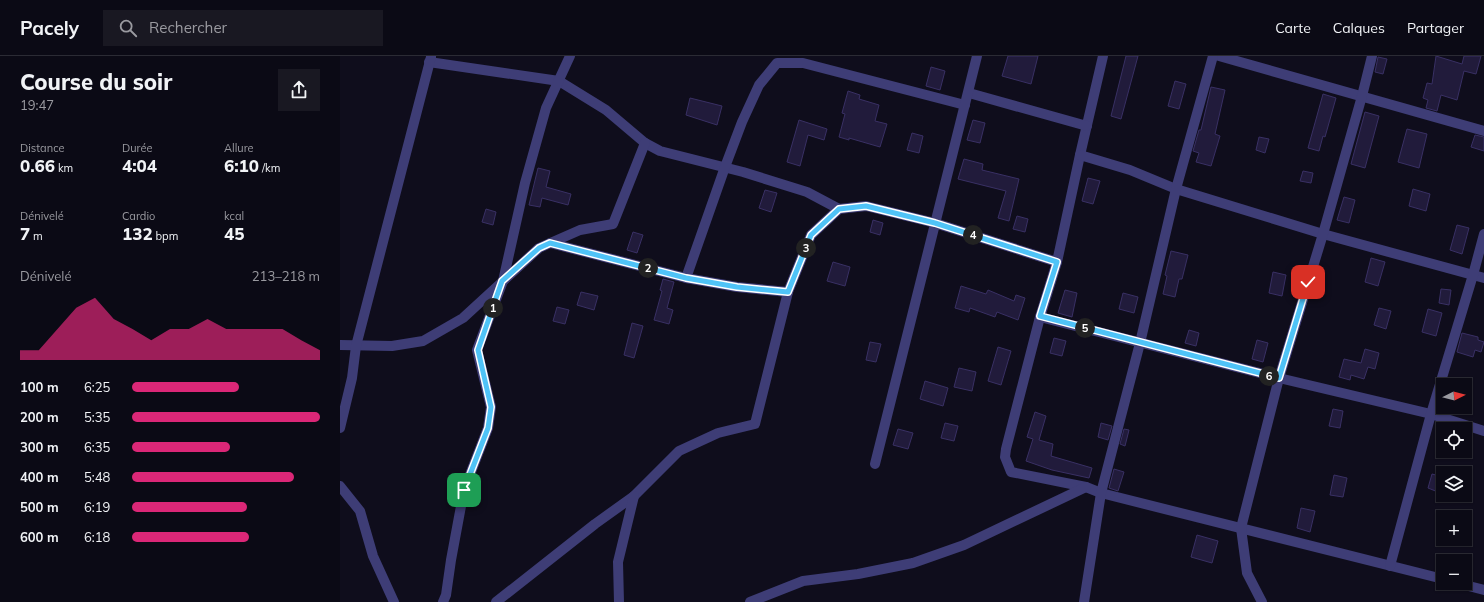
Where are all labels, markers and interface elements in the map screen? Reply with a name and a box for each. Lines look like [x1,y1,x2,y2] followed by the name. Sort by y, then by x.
[103,10,383,46] search box
[20,16,79,40] text: Pacely
[117,17,139,39] icon: search
[149,18,227,37] text: Rechercher
[1275,19,1311,37] text: Carte
[1333,19,1385,37] text: Calques
[1407,19,1464,37] text: Partager
[20,68,172,96] text: Course du soir
[278,69,320,111] button: share
[20,97,54,113] text: 19:47
[20,141,64,155] text: Distance
[122,141,152,155] text: Durée
[224,141,254,155] text: Allure
[20,155,55,176] text: 0.66
[122,155,157,176] text: 4:04
[224,155,259,176] text: 6:10
[55,161,73,175] text: km
[259,161,280,175] text: /km
[20,209,64,223] text: Dénivelé
[122,209,155,223] text: Cardio
[224,209,244,223] text: kcal
[20,223,30,244] text: 7
[122,223,153,244] text: 132
[224,223,244,244] text: 45
[963,225,983,245] pin: 4
[970,228,976,242] text: 4
[30,229,43,243] text: m
[153,229,178,243] text: bpm
[796,238,816,258] pin: 3
[803,241,809,255] text: 3
[638,258,658,278] pin: 2
[645,261,651,275] text: 2
[1291,265,1325,299] pin
[20,268,72,284] text: Dénivelé
[252,268,320,284] text: 213–218 m
[1297,271,1319,293] icon: check
[483,298,503,318] pin: 1
[490,301,496,315] text: 1
[1075,318,1095,338] pin: 5
[1082,321,1088,335] text: 5
[1259,366,1279,386] pin: 6
[1266,369,1272,383] text: 6
[1436,378,1472,414] north arrow
[1436,378,1472,590] map controls
[20,379,59,395] text: 100 m
[84,379,110,395] text: 6:25
[20,409,59,425] text: 200 m
[84,409,110,425] text: 5:35
[1436,422,1472,458] button: locate
[20,439,59,455] text: 300 m
[84,439,110,455] text: 6:35
[1436,466,1472,502] button: layers
[20,469,59,485] text: 400 m
[84,469,110,485] text: 5:48
[447,473,481,507] pin
[453,479,475,501] icon: arrive
[20,499,59,515] text: 500 m
[84,499,110,515] text: 6:19
[1436,510,1472,546] button: +
[20,529,59,545] text: 600 m
[84,529,110,545] text: 6:18
[1436,554,1472,590] button: −

